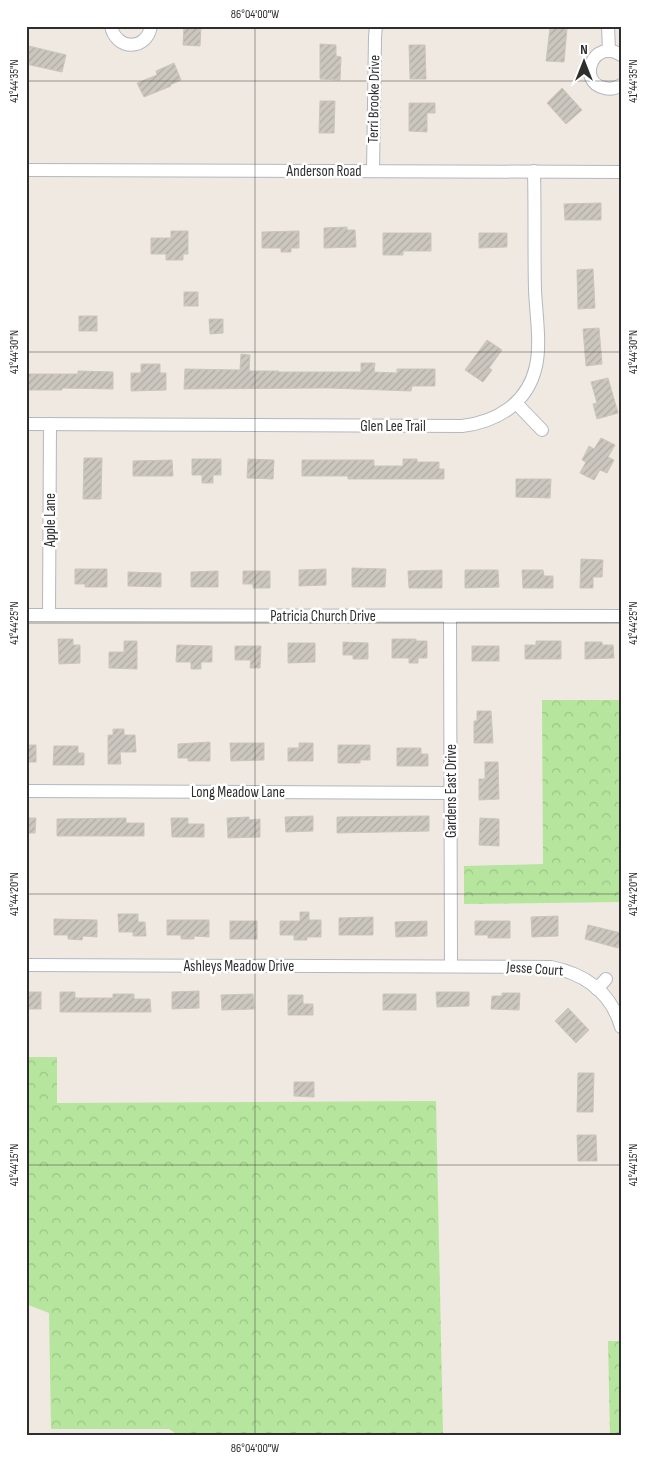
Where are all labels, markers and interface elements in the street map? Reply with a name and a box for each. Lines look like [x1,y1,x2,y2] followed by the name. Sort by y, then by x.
[231,7,279,22] text: 86°04'00"W
[560,38,610,88] north arrow
[580,41,588,58] text: N
[364,55,384,143] street label: Terri Brooke Drive
[7,59,22,103] text: 41°44'35"N
[626,59,641,103] text: 41°44'35"N
[286,162,361,181] street label: Anderson Road
[7,330,22,374] text: 41°44'30"N
[626,330,641,374] text: 41°44'30"N
[360,417,426,436] street label: Glen Lee Trail
[41,493,60,548] street label: Apple Lane
[7,601,22,645] text: 41°44'25"N
[626,601,641,645] text: 41°44'25"N
[270,607,376,626] street label: Patricia Church Drive
[442,744,461,838] street label: Gardens East Drive
[191,783,285,802] street label: Long Meadow Lane
[7,872,22,916] text: 41°44'20"N
[626,872,641,916] text: 41°44'20"N
[183,957,294,976] street label: Ashleys Meadow Drive
[505,957,564,980] street label: Jesse Court
[7,1144,22,1186] text: 41°44'15"N
[626,1144,641,1186] text: 41°44'15"N
[231,1441,279,1456] text: 86°04'00"W

